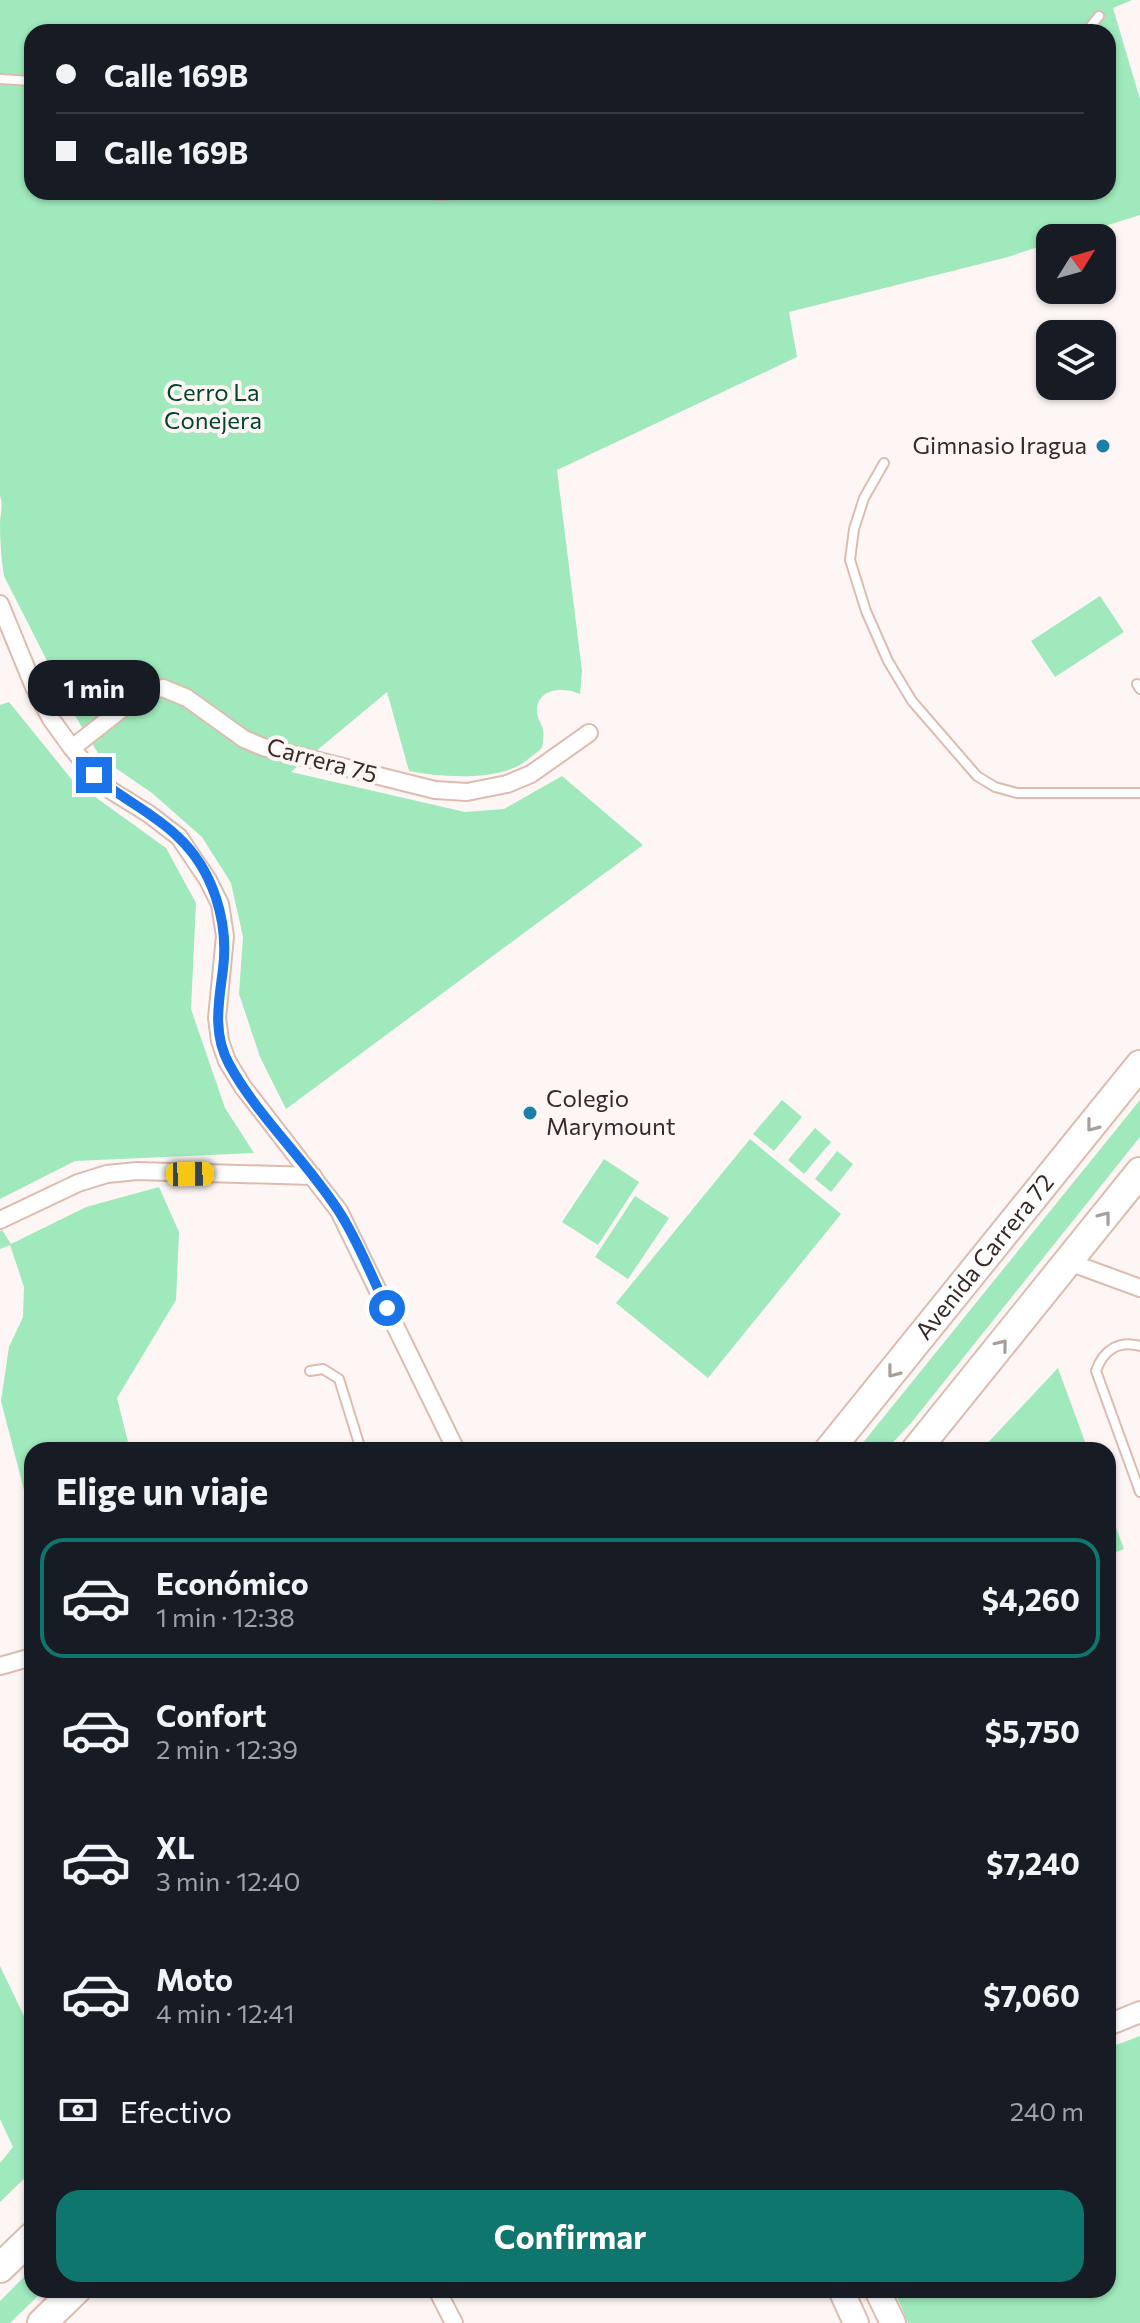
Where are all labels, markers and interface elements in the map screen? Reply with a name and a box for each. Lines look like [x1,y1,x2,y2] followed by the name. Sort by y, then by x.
[104,56,248,93] text: Calle 169B
[104,133,248,170] text: Calle 169B
[1036,224,1116,304] north arrow
[1036,224,1116,400] map controls
[1036,320,1116,400] button: layers
[164,377,262,434] park label: Cerro La Conejera
[912,430,1087,459] place label: Gimnasio Iragua
[1094,437,1112,455] marker: Gimnasio Iragua
[28,659,160,715] callout: 1 min
[63,672,125,703] text: 1 min
[264,731,381,788] street label: Carrera 75
[76,757,112,793] route end
[546,1083,676,1140] place label: Colegio Marymount
[521,1104,539,1122] marker: Colegio Marymount
[1087,1117,1102,1131] one-way arrow
[166,1162,214,1186] car
[908,1168,1059,1345] street label: Avenida Carrera 72
[1095,1211,1109,1226] one-way arrow
[369,1290,405,1326] route start
[992,1339,1006,1354] one-way arrow
[889,1363,903,1378] one-way arrow
[56,1468,268,1512] text: Elige un viaje
[60,1562,132,1634] icon: car
[156,1564,309,1601] text: Económico
[982,1580,1080,1617] text: $4,260
[156,1601,295,1632] text: 1 min · 12:38
[60,1694,132,1766] icon: car
[156,1696,267,1733] text: Confort
[985,1712,1080,1749] text: $5,750
[156,1733,298,1764] text: 2 min · 12:39
[60,1826,132,1898] icon: car
[156,1828,195,1865] text: XL
[986,1844,1080,1881] text: $7,240
[156,1865,300,1896] text: 3 min · 12:40
[60,1958,132,2030] icon: car
[156,1960,233,1997] text: Moto
[983,1976,1080,2013] text: $7,060
[156,1997,295,2028] text: 4 min · 12:41
[56,2088,100,2132] icon: cash
[120,2092,232,2129] text: Efectivo
[1010,2095,1084,2126] text: 240 m
[56,2190,1084,2282] button: Confirmar

